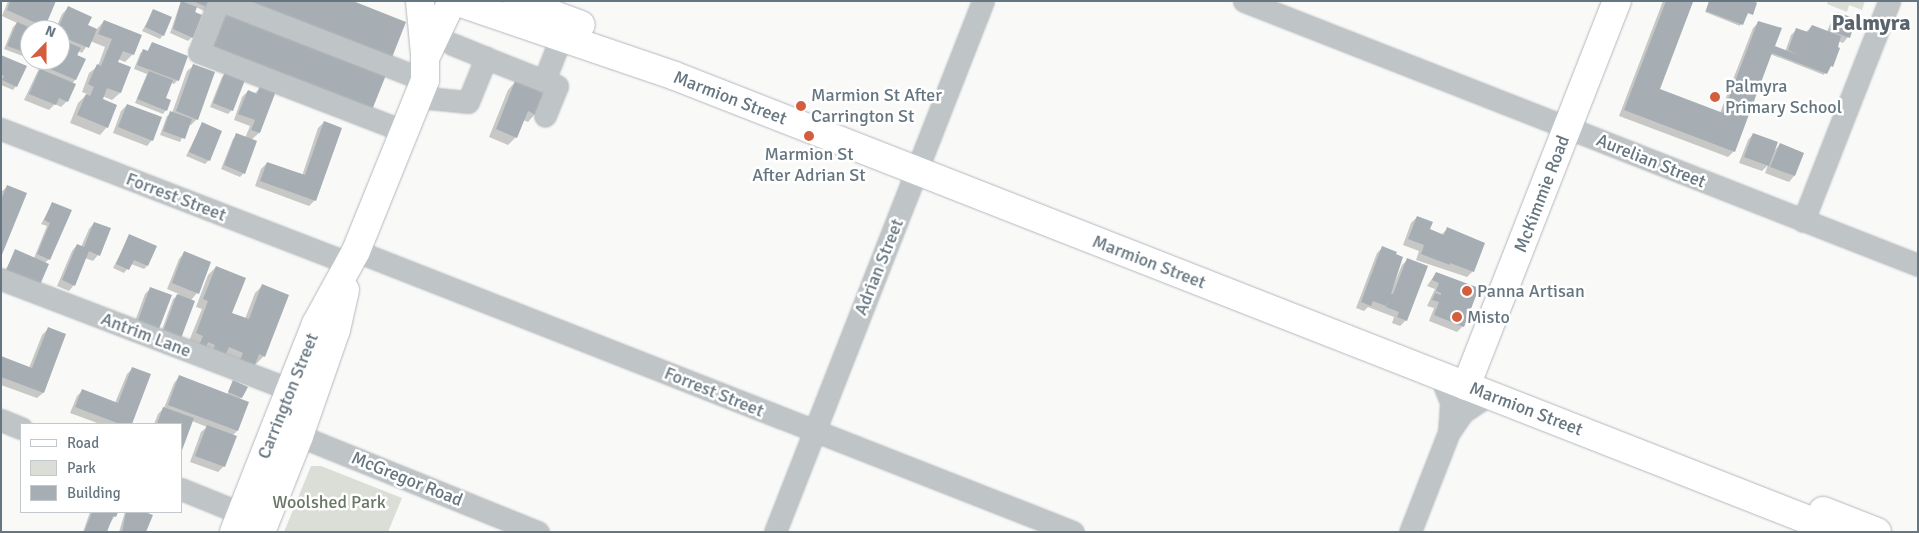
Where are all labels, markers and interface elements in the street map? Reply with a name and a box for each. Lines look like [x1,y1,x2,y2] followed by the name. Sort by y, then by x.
[1832,10,1910,36] district label: Palmyra
[20,20,70,70] north arrow
[43,22,58,41] text: N
[670,66,790,130] street label: Marmion Street
[1725,76,1842,118] place label: Palmyra Primary School
[811,85,942,128] place label: Marmion St After Carrington St
[1709,91,1721,103] marker: Palmyra Primary School
[795,100,807,112] marker: Marmion St After Carrington St
[1593,129,1709,193] street label: Aurelian Street
[803,130,815,142] marker: Marmion St After Adrian St
[1510,132,1574,256] street label: McKimmie Road
[752,144,866,186] place label: Marmion St After Adrian St
[123,168,229,226] street label: Forrest Street
[850,216,908,318] street label: Adrian Street
[1089,230,1209,294] street label: Marmion Street
[1477,280,1585,302] place label: Panna Artisan
[1461,285,1473,297] marker: Panna Artisan
[1467,306,1510,328] place label: Misto
[98,308,194,362] street label: Antrim Lane
[1451,311,1463,323] marker: Misto
[253,330,323,462] street label: Carrington Street
[661,362,767,422] street label: Forrest Street
[1466,377,1586,441] street label: Marmion Street
[20,423,182,513] legend
[67,434,99,452] text: Road
[348,447,466,511] street label: McGregor Road
[67,459,96,477] text: Park
[67,484,121,502] text: Building
[272,491,386,513] park label: Woolshed Park

